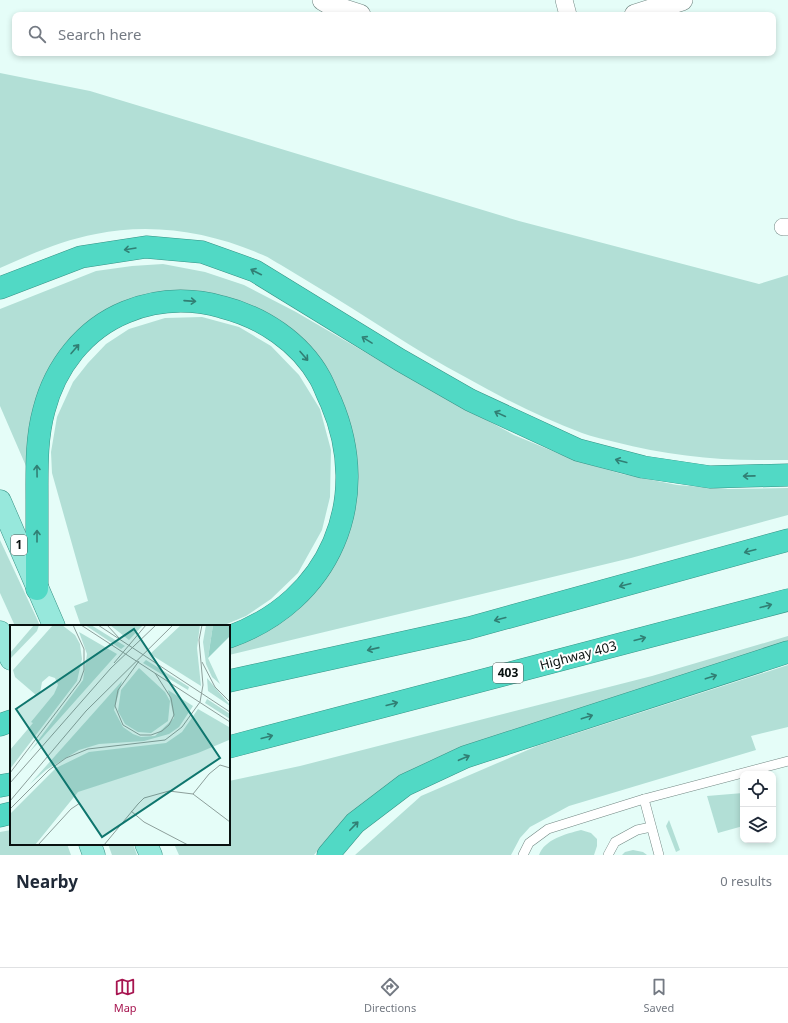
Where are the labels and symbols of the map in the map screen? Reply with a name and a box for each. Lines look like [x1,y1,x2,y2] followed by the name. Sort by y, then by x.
[124,246,137,254] one-way arrow
[250,268,262,275] one-way arrow
[183,298,196,305] one-way arrow
[361,335,373,343] one-way arrow
[70,344,79,355] one-way arrow
[300,351,309,362] one-way arrow
[494,410,506,417] one-way arrow
[614,457,627,464] one-way arrow
[33,465,41,478] one-way arrow
[743,472,756,480] one-way arrow
[33,530,41,543] one-way arrow
[11,535,27,555] road number: 1
[744,548,757,555] one-way arrow
[619,582,632,589] one-way arrow
[759,602,772,609] one-way arrow
[493,616,506,624] one-way arrow
[10,625,230,845] inset map
[633,635,646,642] one-way arrow
[538,636,618,674] street label: Highway 403
[367,646,380,654] one-way arrow
[493,663,523,683] road number: 403
[704,673,717,680] one-way arrow
[386,700,399,707] one-way arrow
[580,713,593,720] one-way arrow
[260,733,273,740] one-way arrow
[457,754,469,762] one-way arrow
[349,820,358,831] one-way arrow

